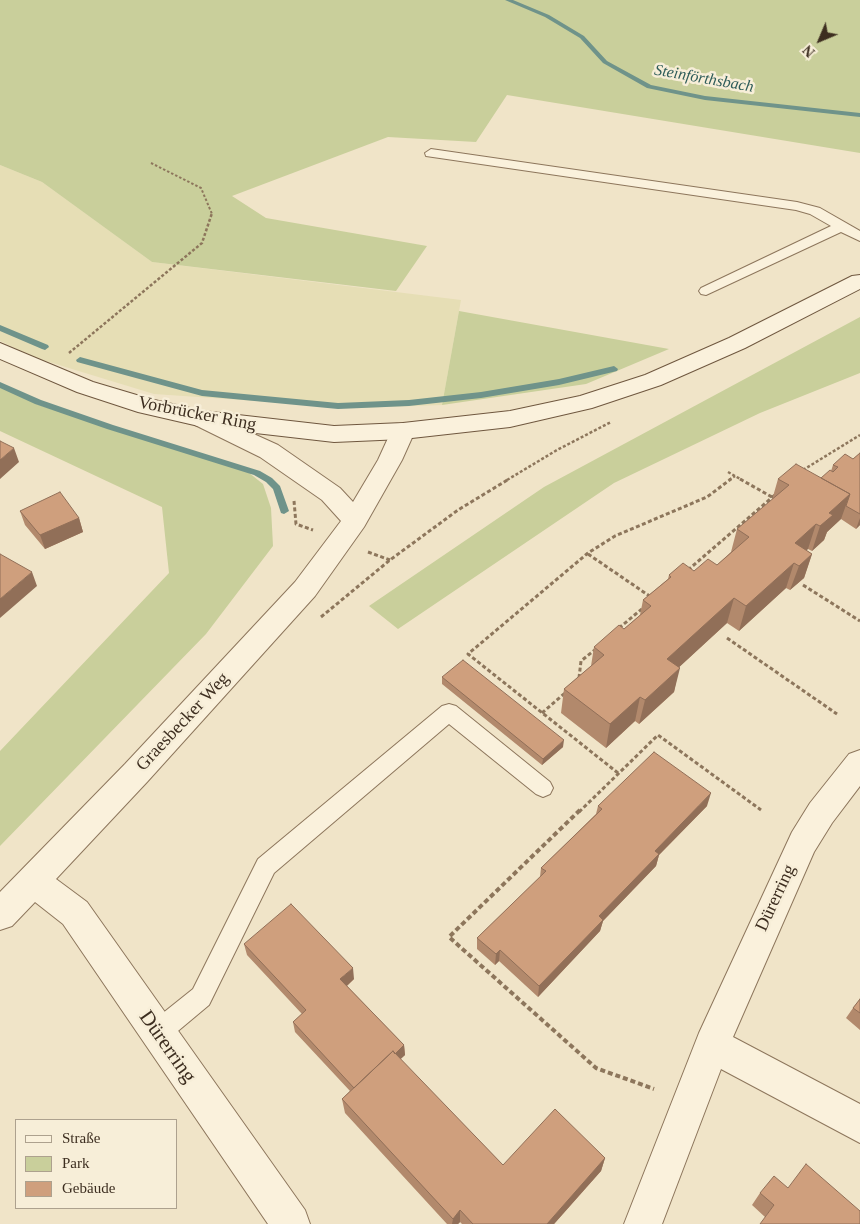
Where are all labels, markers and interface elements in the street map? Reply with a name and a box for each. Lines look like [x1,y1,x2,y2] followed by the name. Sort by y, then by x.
[795,15,845,65] north arrow
[800,42,818,60] text: N
[653,61,755,97] water label: Steinförthsbach
[136,392,258,436] street label: Vorbrücker Ring
[132,668,234,776] street label: Graesbecker Weg
[751,861,801,935] street label: Dürerring
[133,1006,201,1088] street label: Dürerring
[15,1119,178,1209] legend
[62,1130,100,1146] text: Straße
[62,1155,90,1171] text: Park
[62,1180,115,1196] text: Gebäude

